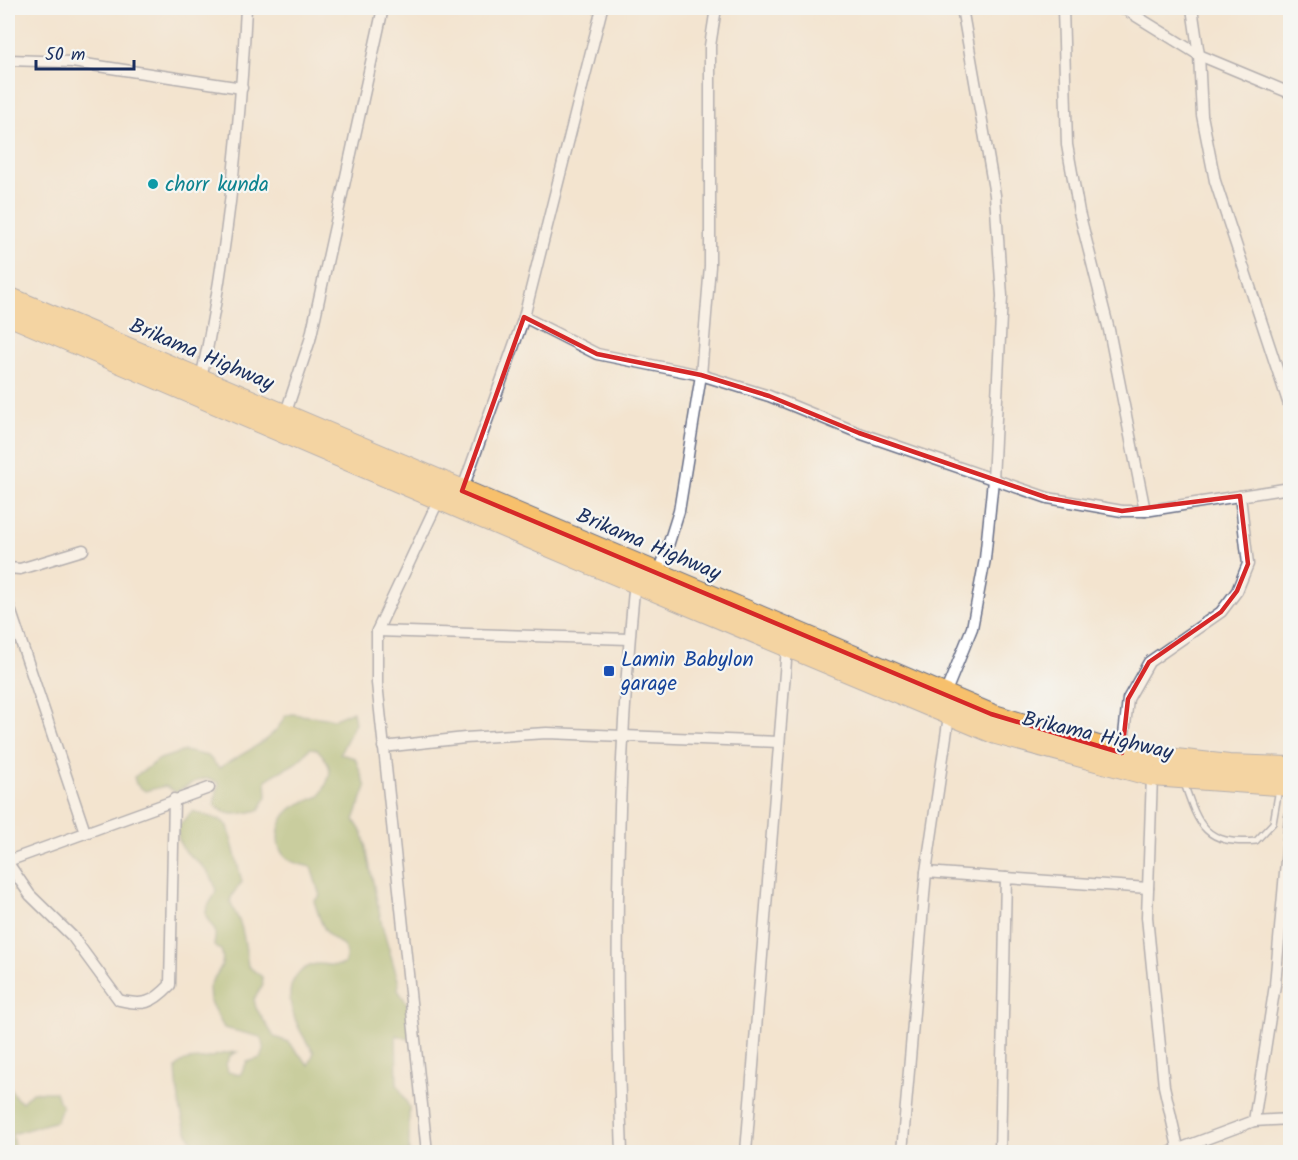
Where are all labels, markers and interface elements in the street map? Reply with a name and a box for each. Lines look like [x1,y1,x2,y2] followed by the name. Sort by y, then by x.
[36,33,134,71] scale bar
[45,41,85,70] text: 50 m
[165,169,269,202] place label: chorr kunda
[146,177,160,191] marker: chorr kunda
[124,310,279,401] street label: Brikama Highway
[571,500,726,591] street label: Brikama Highway
[620,644,754,701] place label: Lamin Babylon garage
[602,664,616,678] marker: Lamin Babylon garage
[1019,703,1177,770] street label: Brikama Highway

